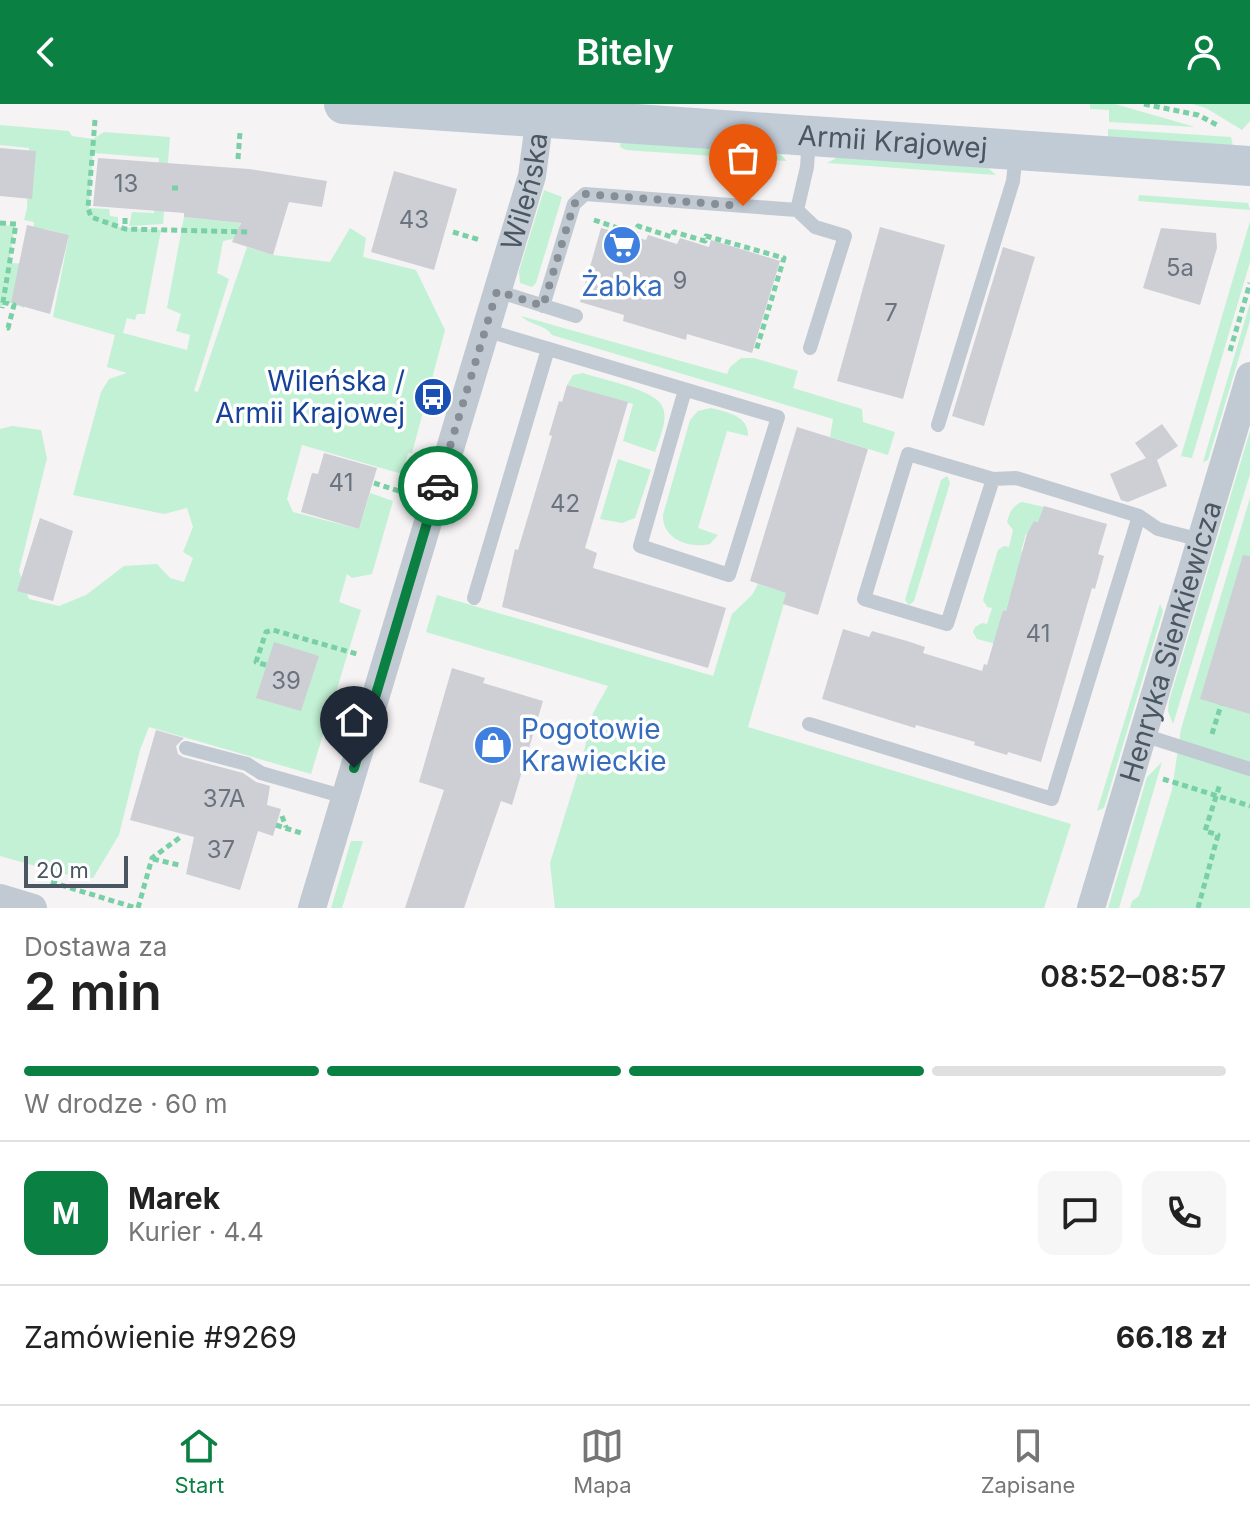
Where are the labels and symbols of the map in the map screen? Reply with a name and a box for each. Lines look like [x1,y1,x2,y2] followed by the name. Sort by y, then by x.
[797,118,989,165] street label: Armii Krajowej
[709,124,777,206] pin
[494,131,555,254] street label: Wileńska
[114,169,138,198] house number: 13
[399,205,429,234] house number: 43
[601,224,643,266] supermarket icon: Żabka
[1166,253,1194,282] house number: 5a
[673,266,687,295] house number: 9
[581,269,663,303] place label: Żabka
[884,298,898,327] house number: 7
[215,364,405,430] place label: Wileńska / Armii Krajowej
[412,376,454,418] bus stop icon: Wileńska / Armii Krajowej
[398,446,478,526] courier
[329,468,353,497] house number: 41
[550,489,580,518] house number: 42
[1113,497,1229,786] street label: Henryka Sienkiewicza
[1026,619,1050,648] house number: 41
[271,666,301,695] house number: 39
[320,686,388,768] pin
[521,712,667,778] place label: Pogotowie Krawieckie
[472,724,514,766] shop icon: Pogotowie Krawieckie
[203,784,245,813] house number: 37A
[207,835,235,864] house number: 37
[24,852,128,888] scale bar

